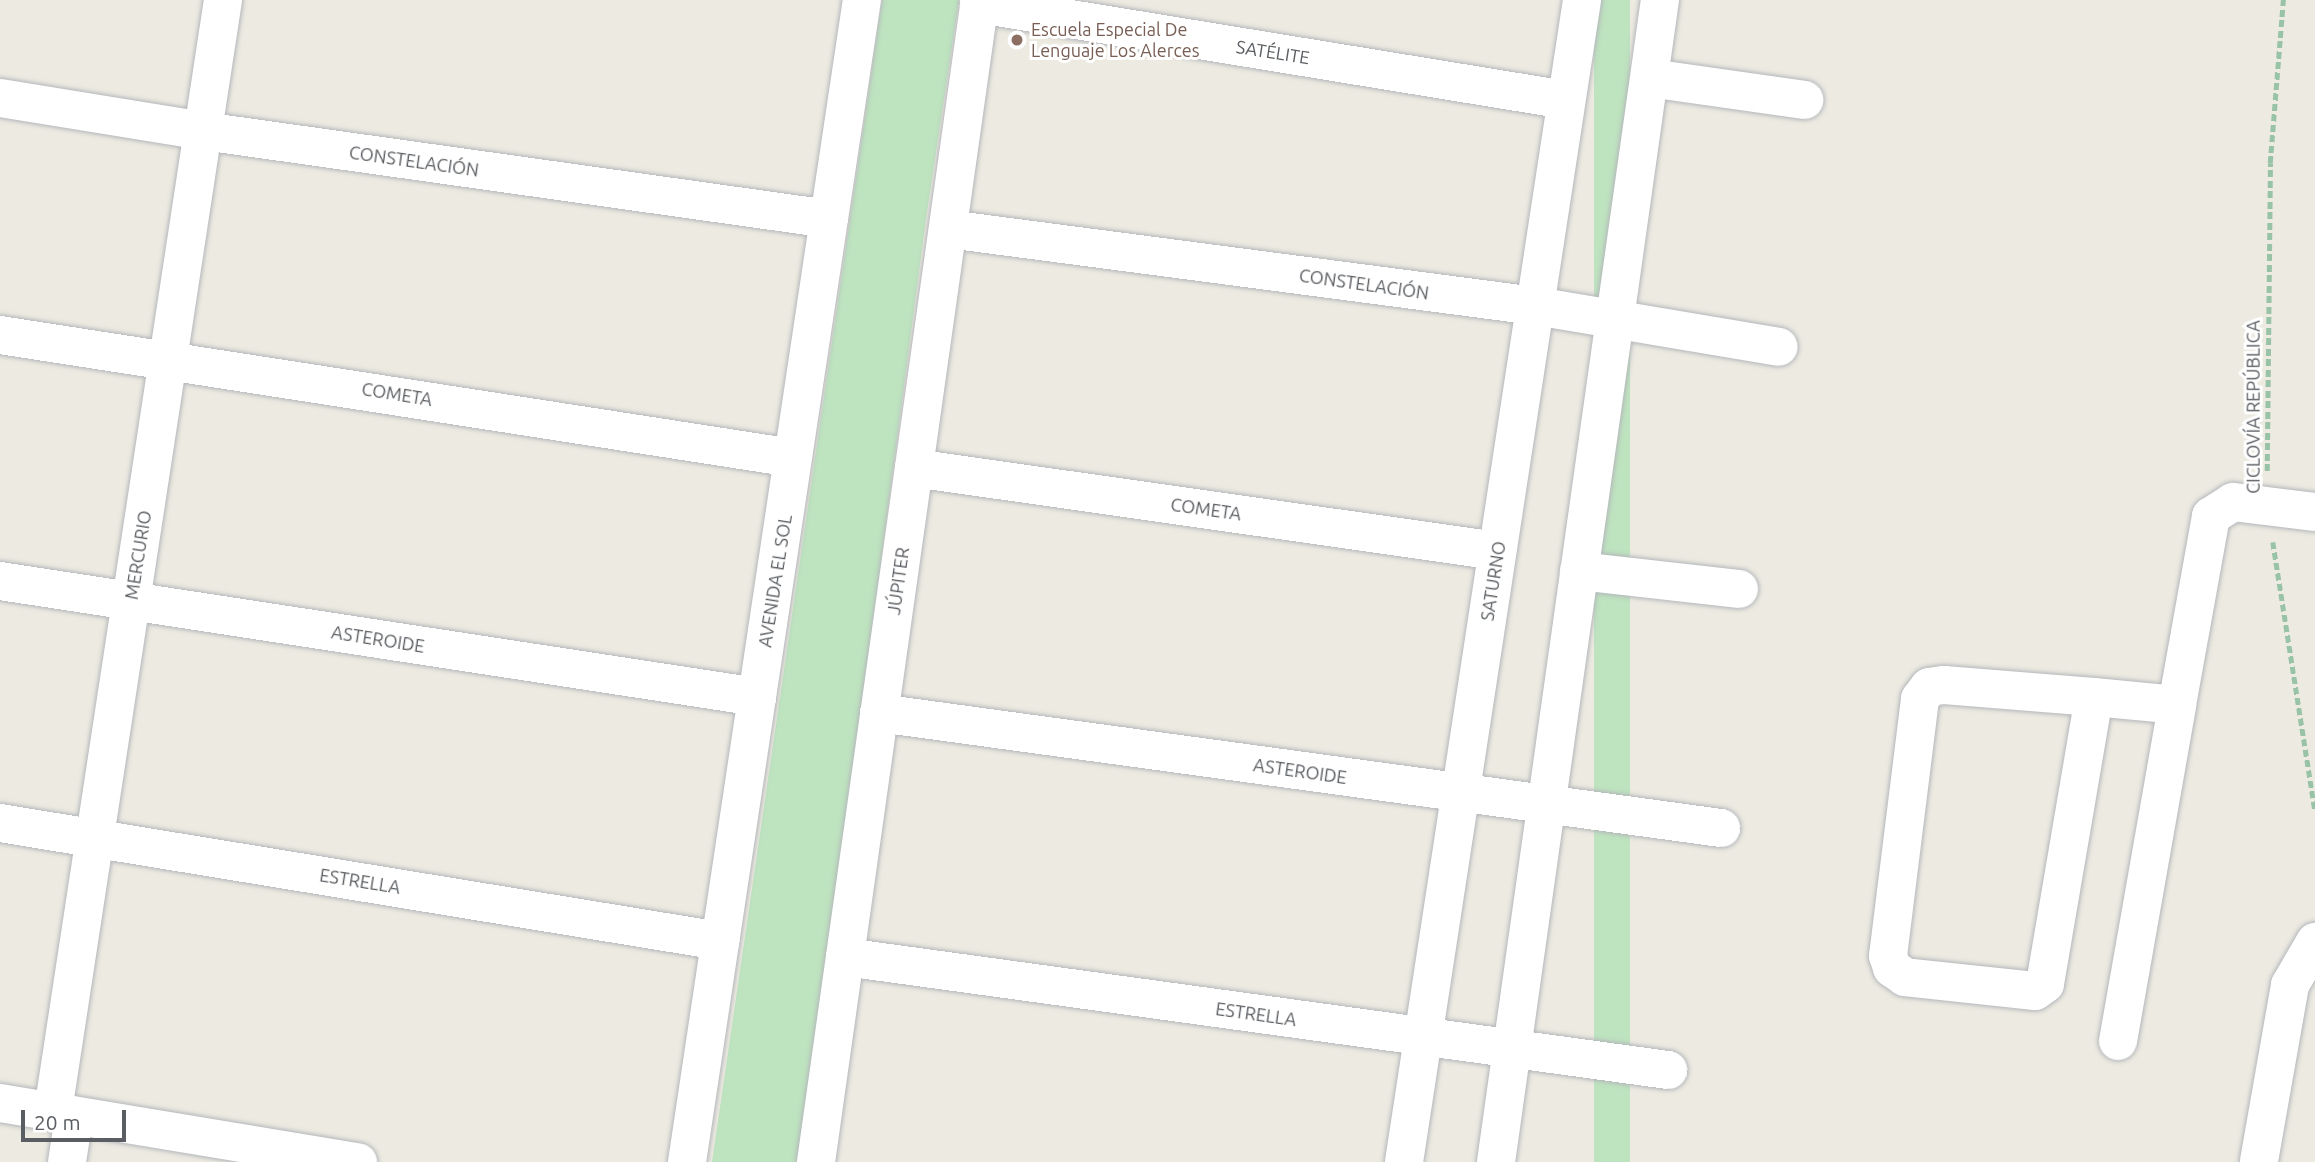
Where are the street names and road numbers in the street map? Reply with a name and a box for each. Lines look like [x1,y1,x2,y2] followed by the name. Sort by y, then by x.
[1235,36,1311,68] street label: SATÉLITE
[348,141,480,181] street label: CONSTELACIÓN
[1298,264,1430,304] street label: CONSTELACIÓN
[2242,320,2264,494] street label: CICLOVÍA REPÚBLICA
[360,378,434,410] street label: COMETA
[1169,493,1243,525] street label: COMETA
[120,509,156,601] street label: MERCURIO
[754,513,796,649] street label: AVENIDA EL SOL
[1476,540,1510,622] street label: SATURNO
[883,546,913,616] street label: JÚPITER
[330,621,426,657] street label: ASTEROIDE
[1252,754,1348,788] street label: ASTEROIDE
[318,864,402,898] street label: ESTRELLA
[1214,998,1298,1030] street label: ESTRELLA

